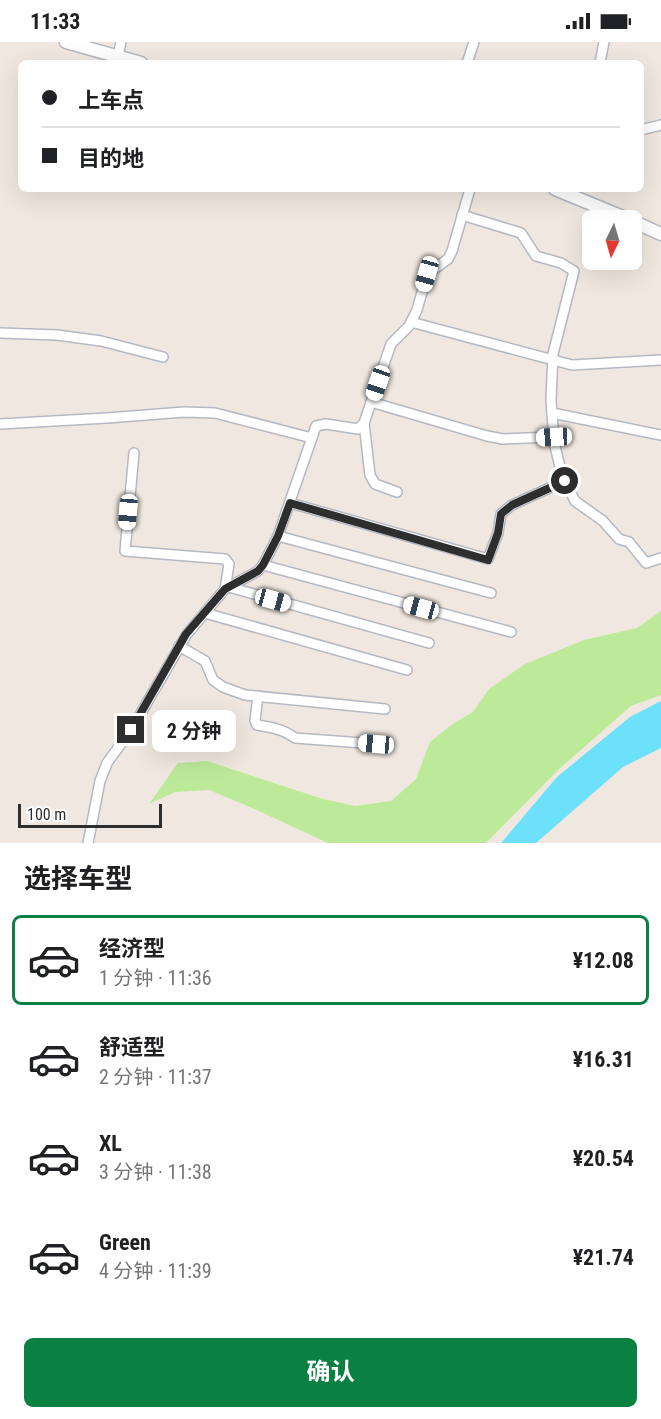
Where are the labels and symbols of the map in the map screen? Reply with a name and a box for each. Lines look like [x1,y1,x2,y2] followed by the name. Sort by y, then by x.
[582,210,642,270] north arrow
[413,254,441,294] car
[364,363,392,403] car
[536,427,572,447] car
[551,467,578,494] route start
[117,493,139,531] car
[253,587,293,613] car
[401,595,441,621] car
[152,709,236,751] callout: 2 分钟
[117,716,144,743] route end
[357,733,395,755] car
[18,801,162,828] scale bar

